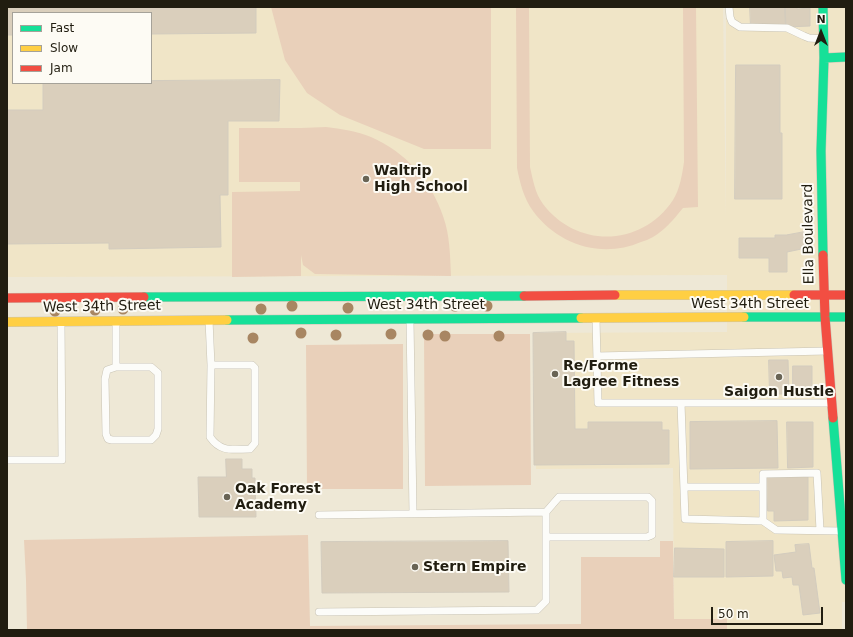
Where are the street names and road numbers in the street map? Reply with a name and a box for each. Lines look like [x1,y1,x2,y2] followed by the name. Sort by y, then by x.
[800,184,818,284] street label: Ella Boulevard
[691,296,809,312] street label: West 34th Street
[367,297,485,313] street label: West 34th Street
[43,298,161,316] street label: West 34th Street

